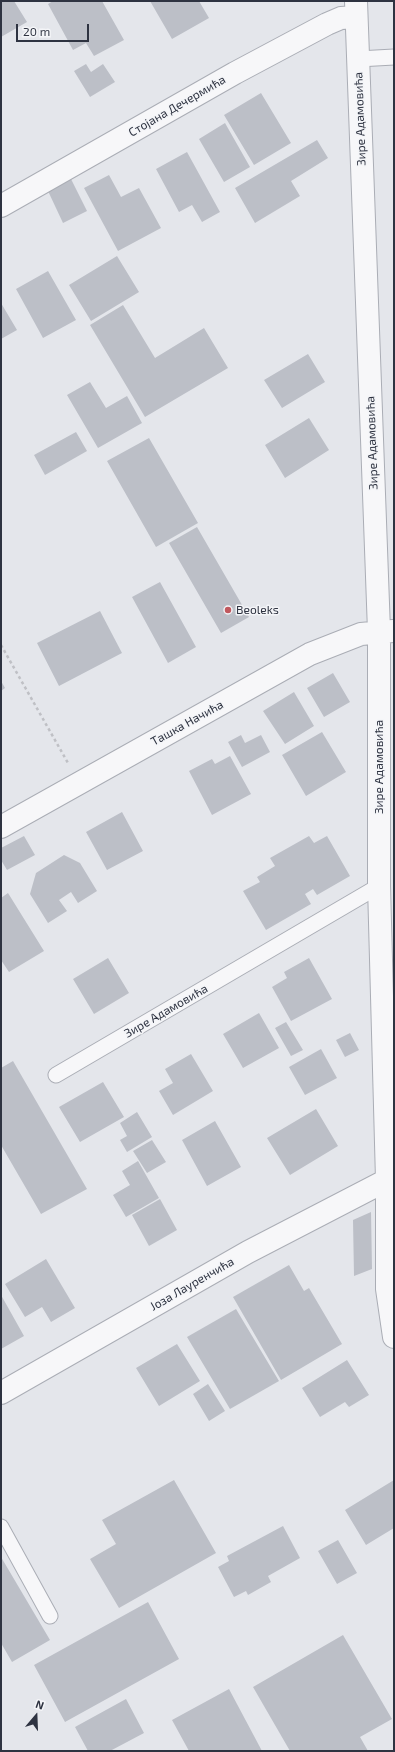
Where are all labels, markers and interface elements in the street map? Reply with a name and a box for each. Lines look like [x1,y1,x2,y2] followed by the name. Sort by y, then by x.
[18,16,91,42] scale bar
[23,24,50,38] text: 20 m
[126,72,228,140] street label: Стојана Дечермића
[351,72,369,166] street label: Зире Адамовића
[363,396,381,490] street label: Зире Адамовића
[236,603,279,617] place label: Beoleks
[223,605,233,615] marker: Beoleks
[148,697,226,749] street label: Ташка Начића
[372,720,386,814] street label: Зире Адамовића
[122,981,210,1041] street label: Зире Адамовића
[148,1254,236,1314] street label: Јоза Лауренчића
[16,1696,56,1736] north arrow
[34,1697,46,1712] text: N

